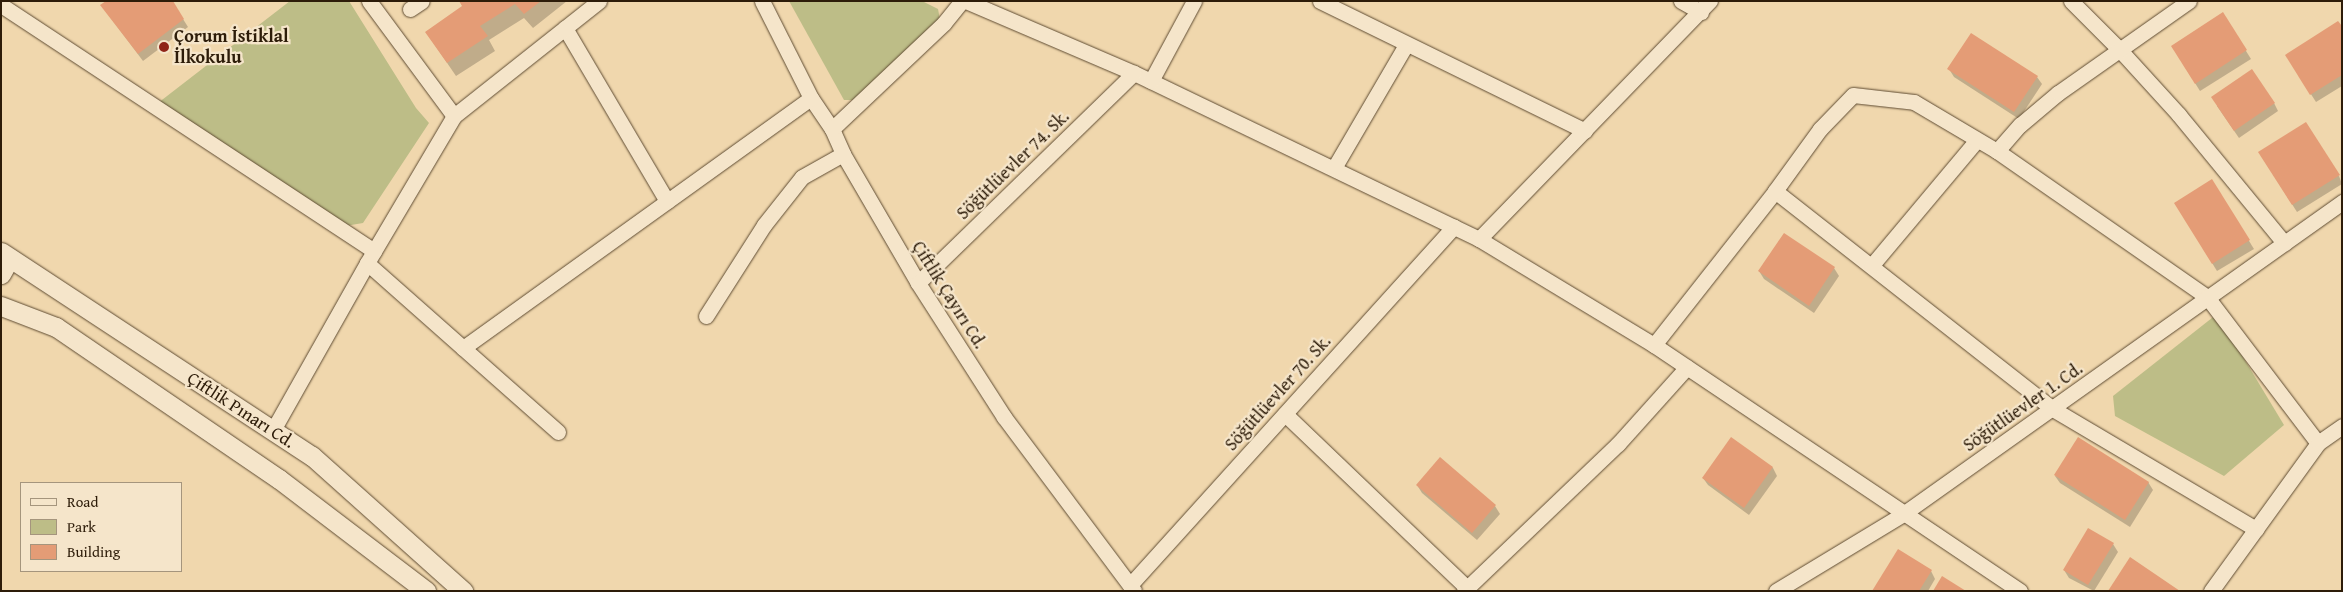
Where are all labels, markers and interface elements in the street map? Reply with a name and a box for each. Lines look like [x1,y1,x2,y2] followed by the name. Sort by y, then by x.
[174,26,289,68] place label: Çorum İstiklal İlkokulu
[158,41,170,53] marker: Çorum İstiklal İlkokulu
[952,106,1074,224] street label: Söğütlüevler 74. Sk.
[907,237,991,353] street label: Çiftlik Çayırı Cd.
[1220,331,1336,455] street label: Söğütlüevler 70. Sk.
[1959,358,2087,456] street label: Söğütlüevler 1. Cd.
[183,367,299,453] street label: Çiftlik Pınarı Cd.
[20,482,182,572] legend
[67,491,98,512] text: Road
[67,516,96,537] text: Park
[67,541,120,562] text: Building

